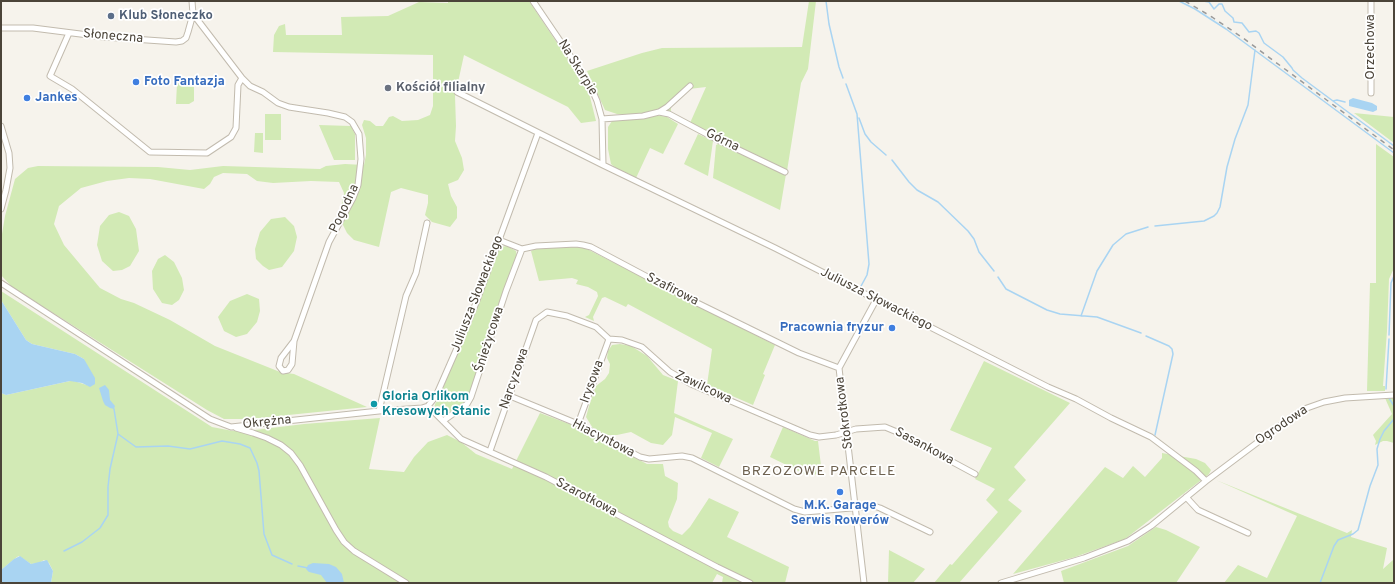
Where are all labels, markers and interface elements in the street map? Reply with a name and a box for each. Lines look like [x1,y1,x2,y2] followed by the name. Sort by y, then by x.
[119,8,213,24] place label: Klub Słoneczko
[106,11,116,21] marker: Klub Słoneczko
[1363,14,1379,80] street label: Orzechowa
[82,27,144,47] street label: Słoneczna
[554,37,600,99] street label: Na Skarpie
[144,74,225,90] place label: Foto Fantazja
[131,77,141,87] marker: Foto Fantazja
[396,80,485,96] place label: Kościół filialny
[383,83,393,93] marker: Kościół filialny
[35,90,78,106] place label: Jankes
[22,93,32,103] marker: Jankes
[703,126,741,156] street label: Górna
[327,182,363,236] street label: Pogodna
[449,233,507,355] street label: Juliusza Słowackiego
[817,265,935,335] street label: Juliusza Słowackiego
[643,270,701,310] street label: Szafirowa
[472,305,508,375] street label: Śnieżycowa
[780,320,884,336] place label: Pracownia fryzur
[887,323,897,333] marker: Pracownia fryzur
[497,346,533,412] street label: Narcyzowa
[578,358,608,406] street label: Irysowa
[672,368,734,408] street label: Zawilcowa
[833,376,857,450] street label: Stokrotkowa
[382,389,490,420] place label: Gloria Orlikom Kresowych Stanic
[369,399,379,409] marker: Gloria Orlikom Kresowych Stanic
[1253,403,1311,449] street label: Ogrodowa
[242,413,292,433] street label: Okrężna
[569,417,637,461] street label: Hiacyntowa
[892,425,956,469] street label: Sasankowa
[742,464,896,480] district label: BRZOZOWE PARCELE
[553,475,619,521] street label: Szarotkowa
[835,487,845,497] marker: M.K. Garage Serwis Rowerów
[791,498,889,529] place label: M.K. Garage Serwis Rowerów

